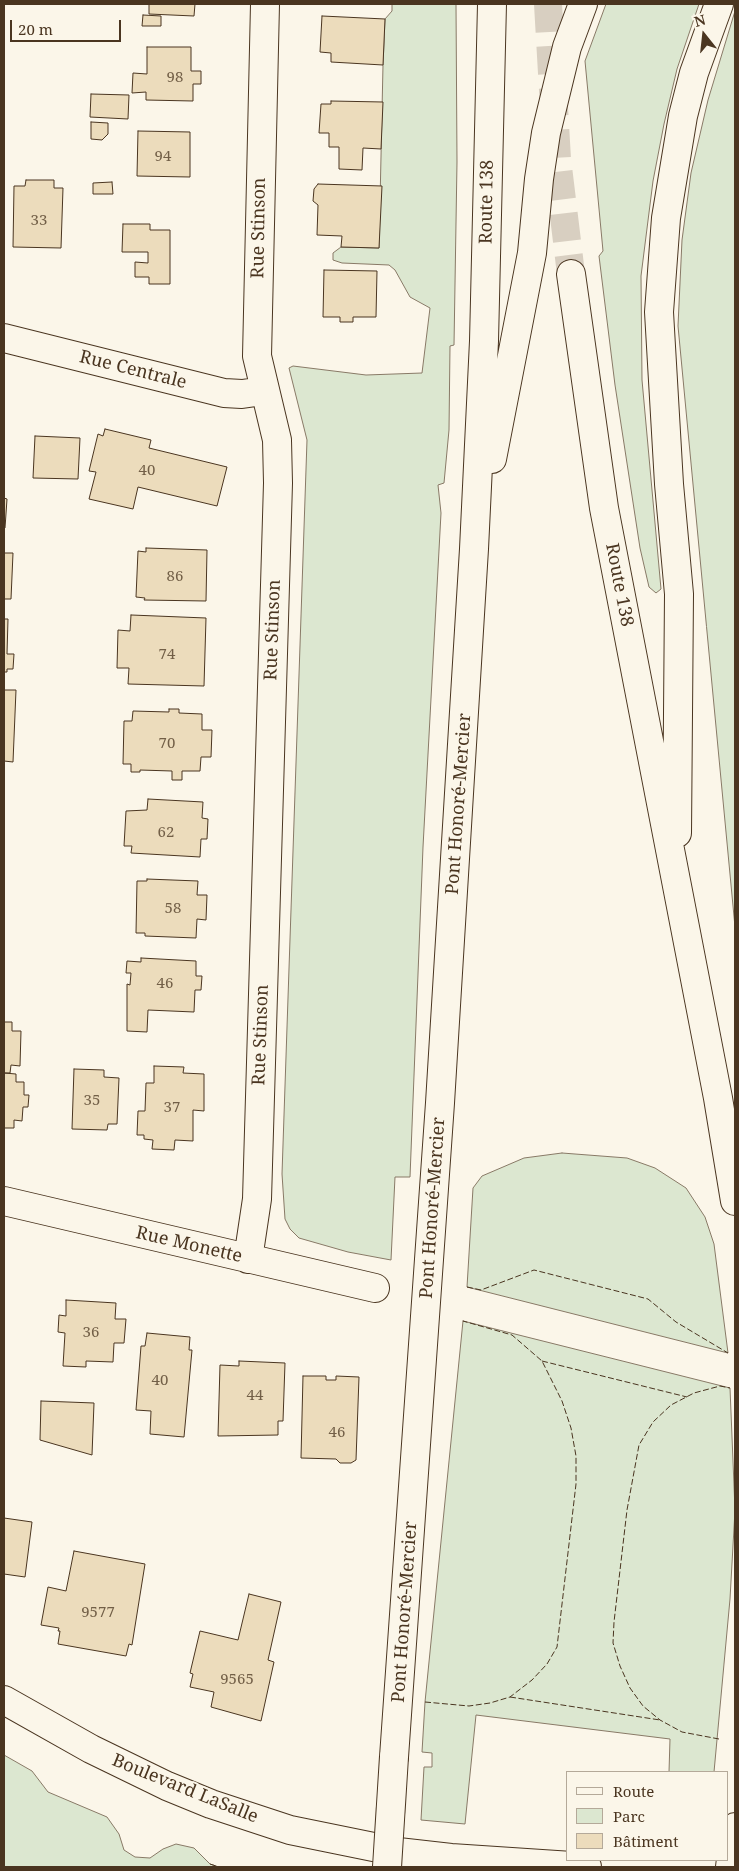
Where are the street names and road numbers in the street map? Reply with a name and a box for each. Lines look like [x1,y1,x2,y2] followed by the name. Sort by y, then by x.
[475,160,499,244] street label: Route 138
[247,177,271,279] street label: Rue Stinson
[77,346,189,394] street label: Rue Centrale
[600,541,638,629] street label: Route 138
[260,579,286,681] street label: Rue Stinson
[442,712,476,896] street label: Pont Honoré-Mercier
[248,984,274,1086] street label: Rue Stinson
[416,1116,450,1300] street label: Pont Honoré-Mercier
[134,1222,244,1268] street label: Rue Monette
[388,1520,422,1704] street label: Pont Honoré-Mercier
[109,1750,261,1828] street label: Boulevard LaSalle

